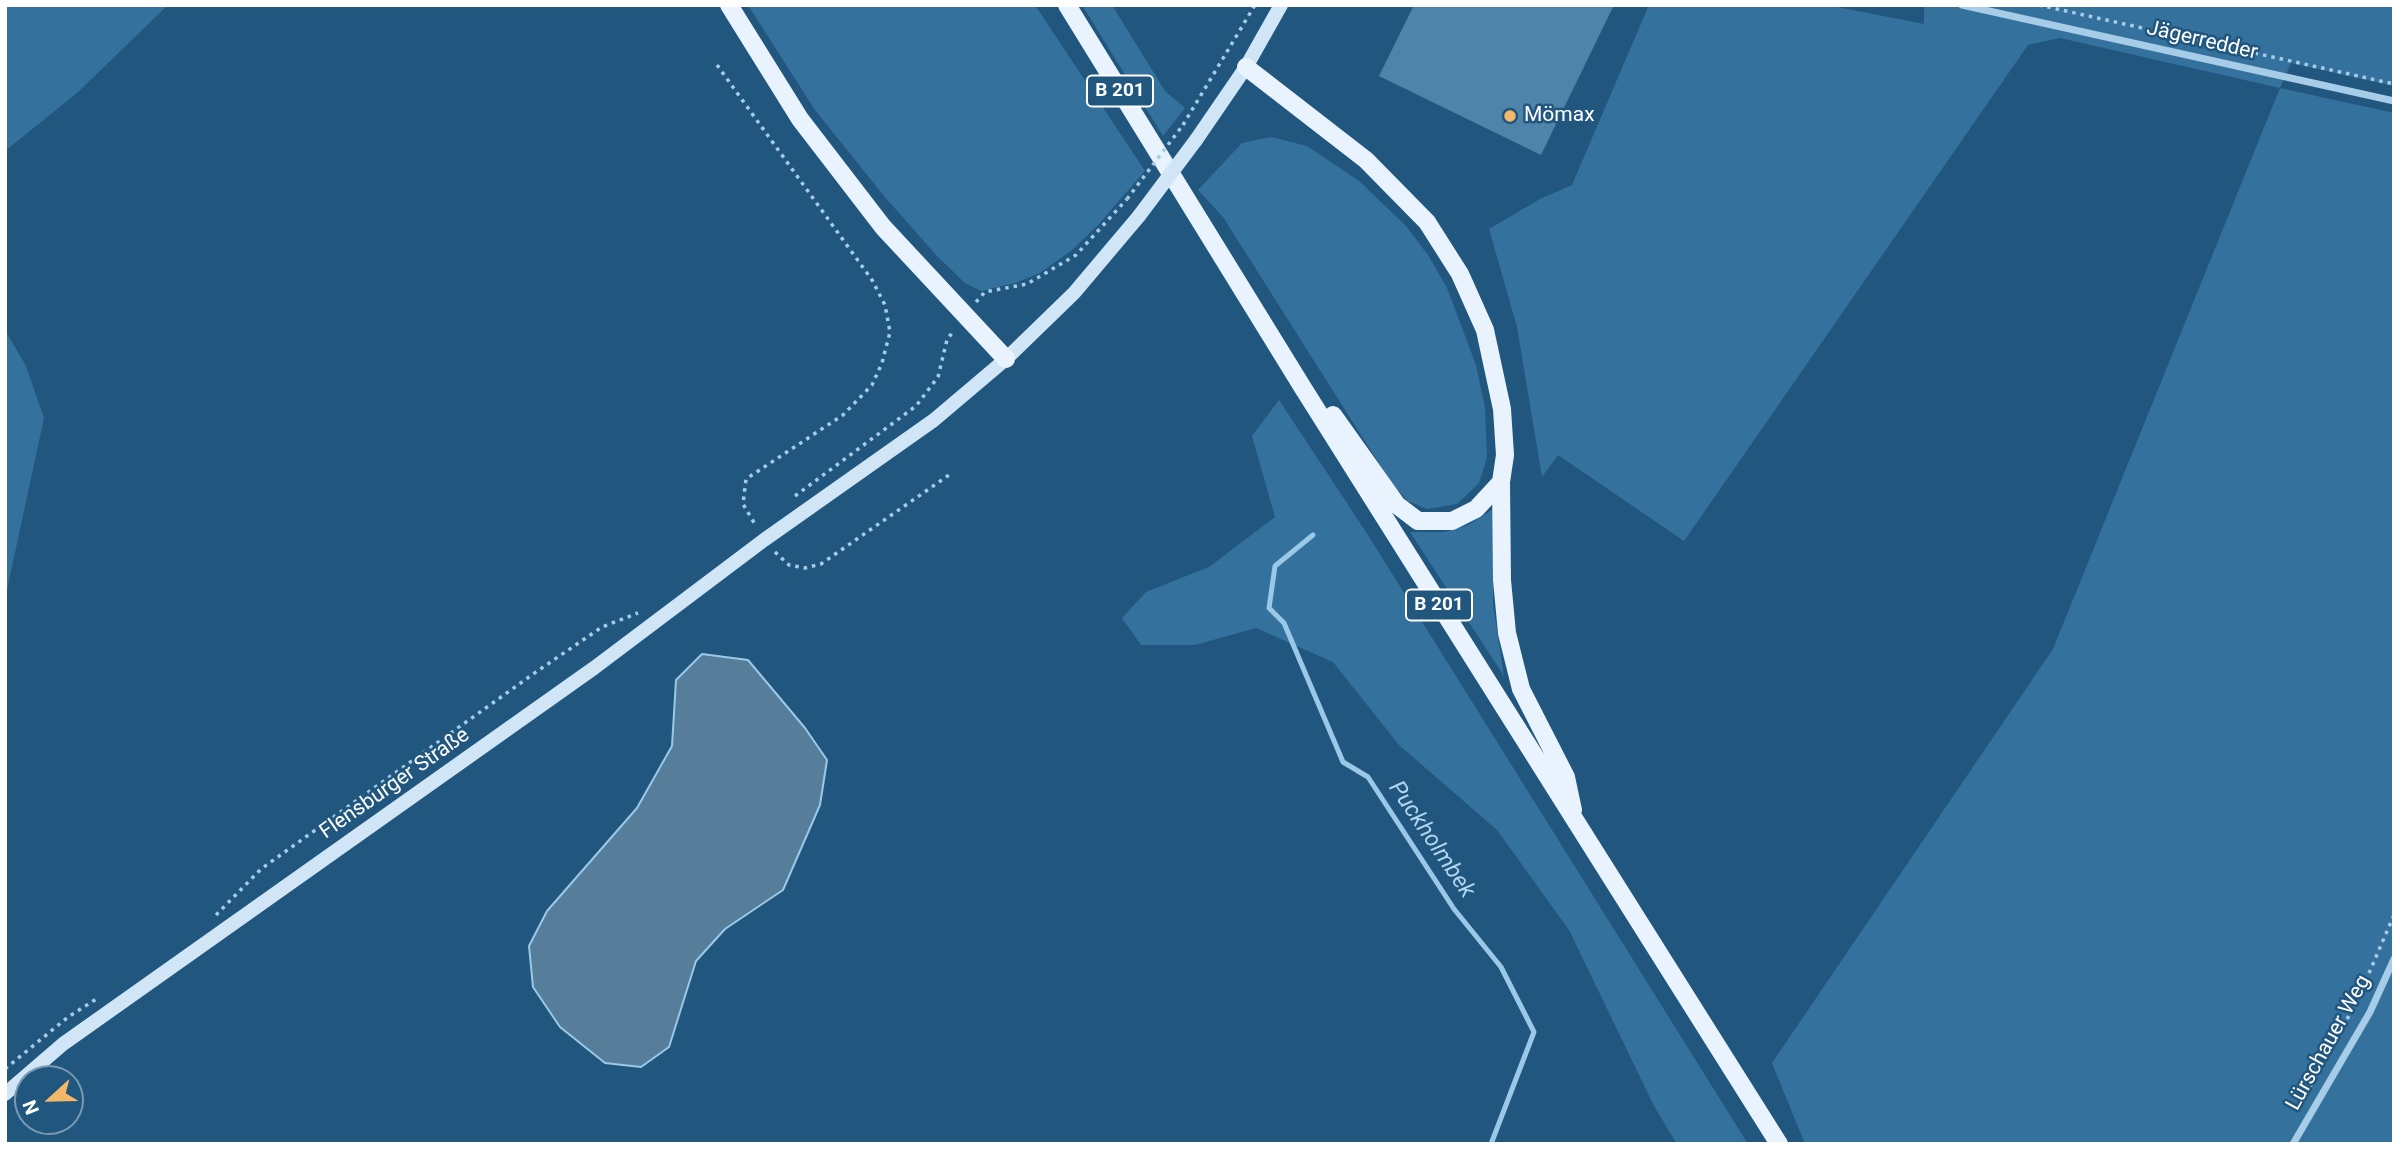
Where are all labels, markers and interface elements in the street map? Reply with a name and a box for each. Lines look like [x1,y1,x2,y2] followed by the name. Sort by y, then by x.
[2144,16,2260,66] street label: Jägerredder
[1087,76,1153,106] road number: B 201
[1524,103,1595,129] place label: Mömax
[1502,108,1518,124] marker: Mömax
[1406,590,1472,620] road number: B 201
[315,723,475,845] street label: Flensburger Straße
[1382,776,1480,904] water label: Puckholmbek
[2281,971,2377,1115] street label: Lürschauer Weg
[14,1065,84,1135] north arrow
[18,1097,44,1118] text: N

